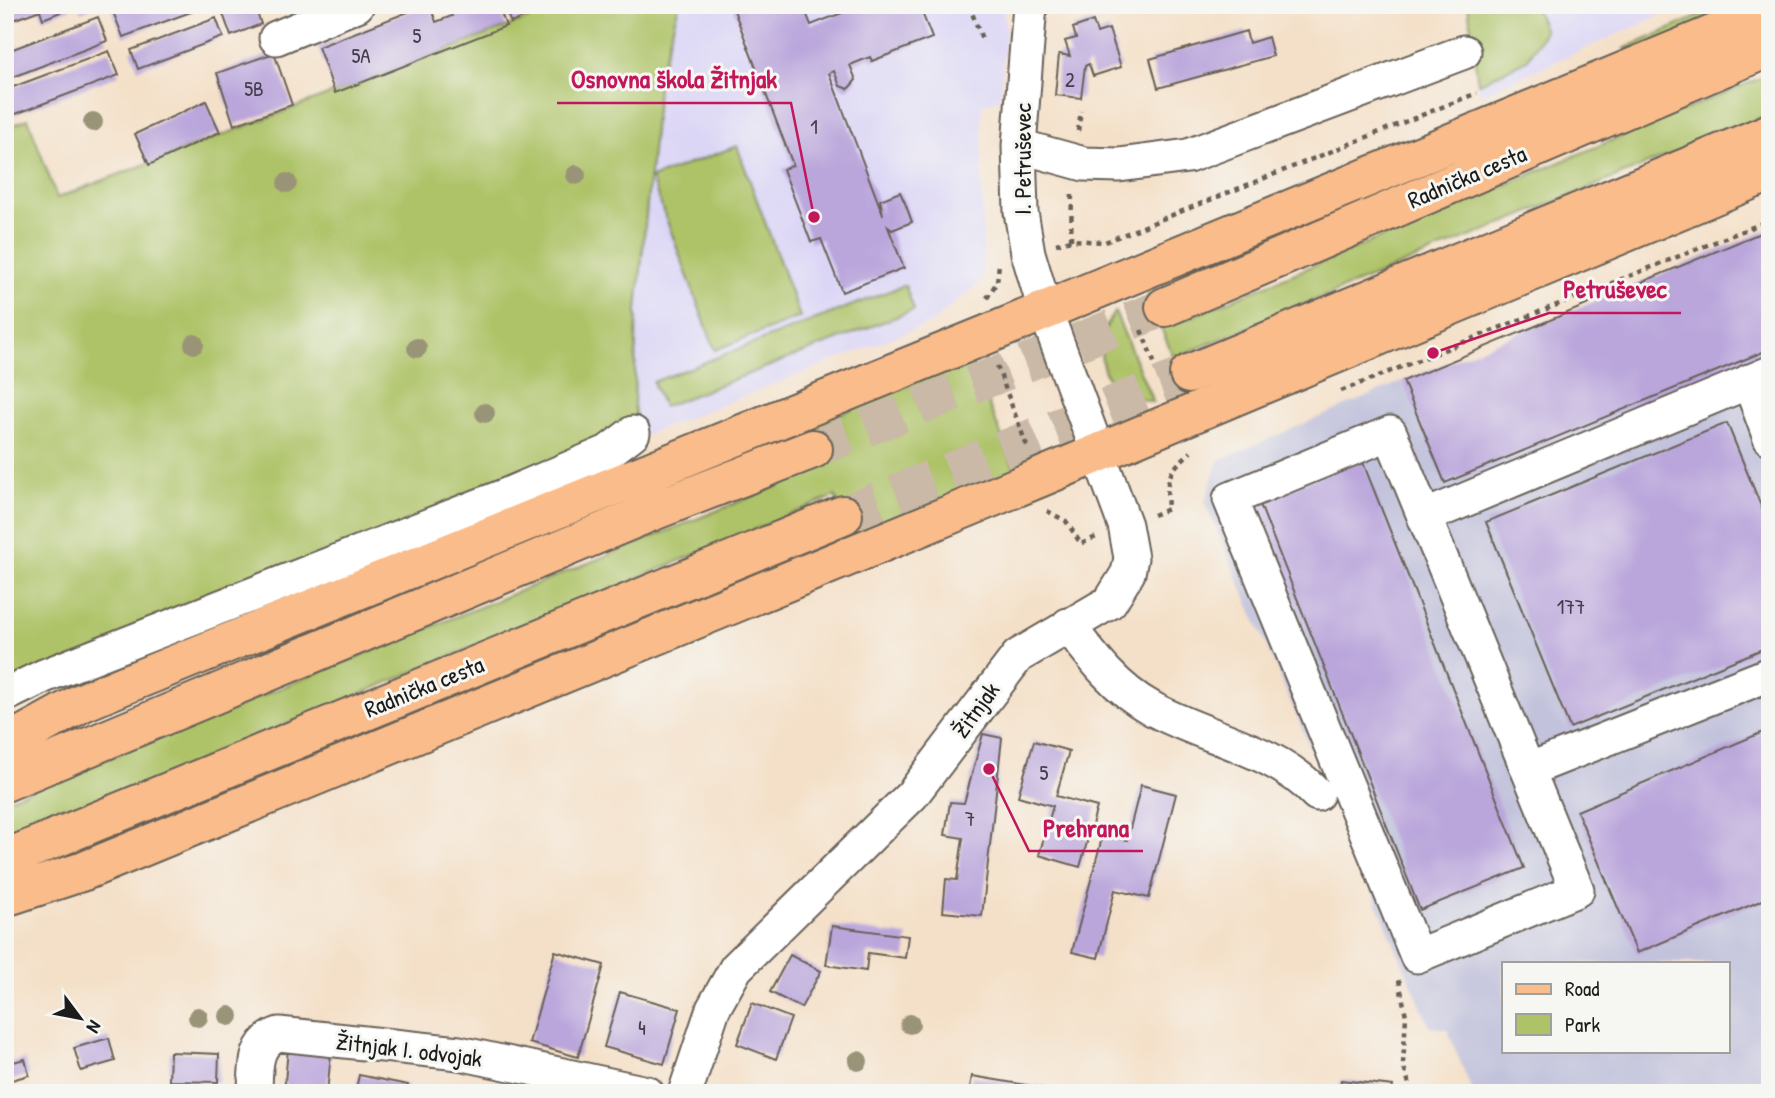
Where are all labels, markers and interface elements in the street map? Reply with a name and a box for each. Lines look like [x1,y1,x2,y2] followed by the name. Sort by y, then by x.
[413,21,422,50] house number: 5
[351,41,371,70] house number: 5A
[557,56,791,103] callout: Osnovna škola Žitnjak
[571,61,777,96] text: Osnovna škola Žitnjak
[1065,65,1075,94] house number: 2
[244,74,264,103] house number: 5B
[1006,102,1038,215] street label: I. Petruševec
[810,112,818,141] house number: 1
[1402,137,1531,215] street label: Radnička cesta
[1549,266,1681,313] callout: Petruševec
[1563,271,1668,306] text: Petruševec
[1557,592,1585,621] house number: 177
[359,648,488,724] street label: Radnička cesta
[944,675,1006,744] street label: Žitnjak
[1040,758,1049,787] house number: 5
[965,804,975,833] house number: 7
[1029,804,1143,851] callout: Prehrana
[1043,810,1130,845] text: Prehrana
[1502,962,1730,1052] legend
[1565,974,1599,1003] text: Road
[46,982,116,1052] north arrow
[1565,1010,1600,1039] text: Park
[638,1013,646,1042] house number: 4
[81,1016,108,1038] text: N
[334,1024,484,1074] street label: Žitnjak I. odvojak

